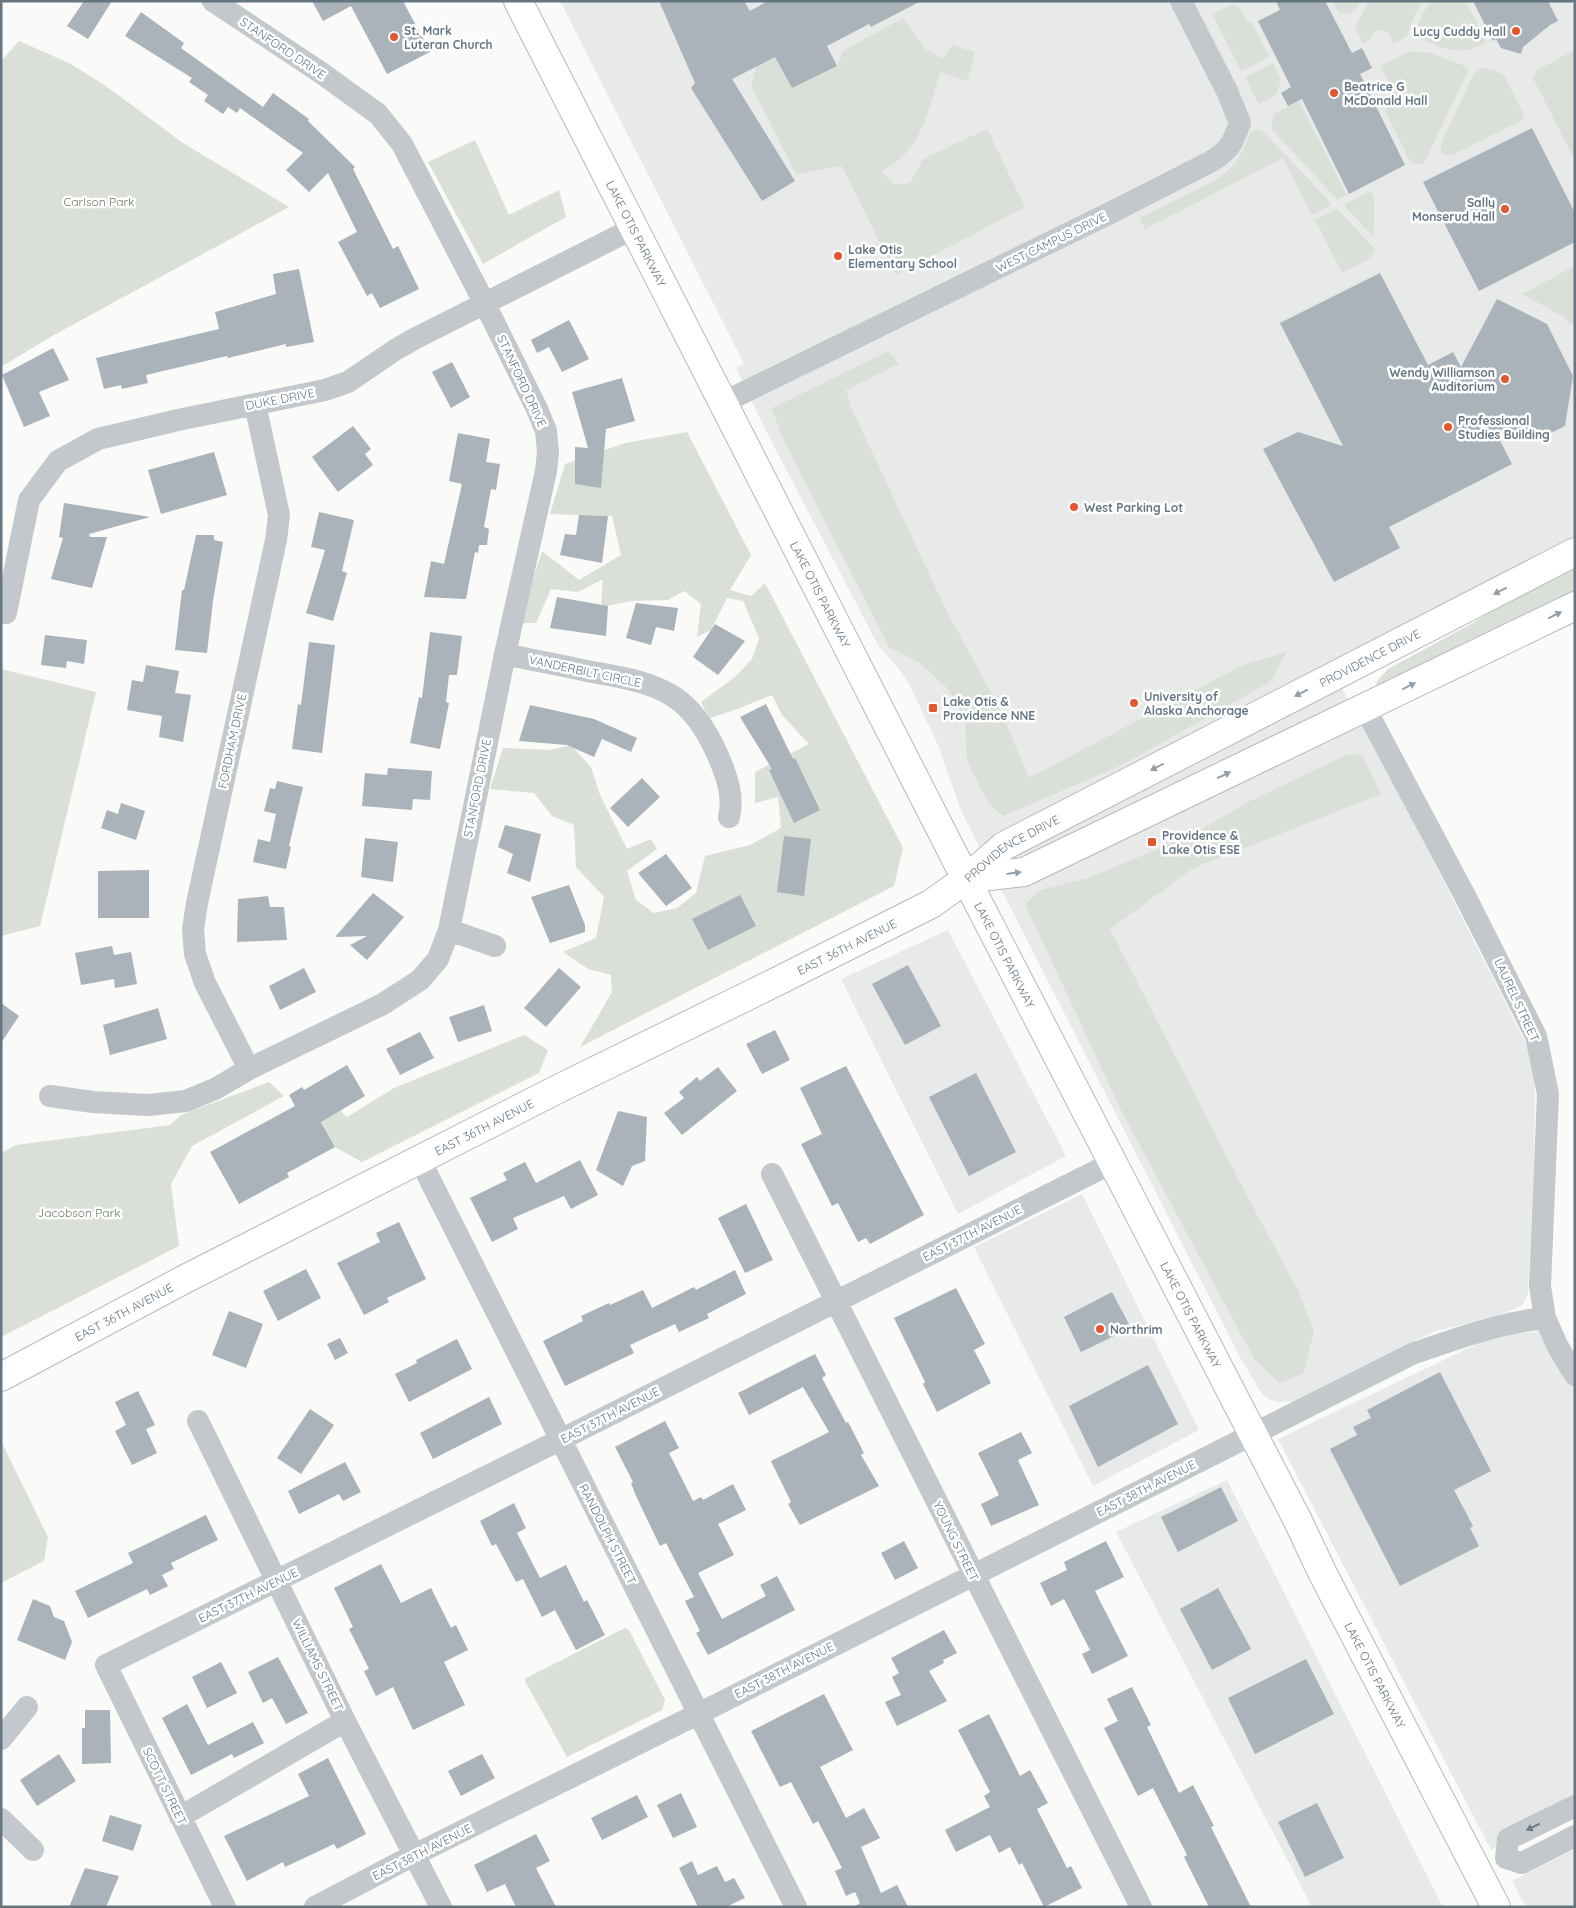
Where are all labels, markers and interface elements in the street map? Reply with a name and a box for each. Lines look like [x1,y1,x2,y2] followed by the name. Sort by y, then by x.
[237,14,329,82] street label: STANFORD DRIVE
[404,23,493,52] place label: St. Mark Luteran Church
[1413,24,1506,39] place label: Lucy Cuddy Hall
[1510,25,1522,37] marker: Lucy Cuddy Hall
[388,31,400,43] marker: St. Mark Luteran Church
[1344,79,1428,108] place label: Beatrice G McDonald Hall
[1328,87,1340,99] marker: Beatrice G McDonald Hall
[603,178,670,289] street label: LAKE OTIS PARKWAY
[64,194,134,209] park label: Carlson Park
[1412,195,1495,224] place label: Sally Monserud Hall
[1499,203,1511,215] marker: Sally Monserud Hall
[993,209,1109,275] street label: WEST CAMPUS DRIVE
[848,242,957,271] place label: Lake Otis Elementary School
[832,250,844,262] marker: Lake Otis Elementary School
[494,332,550,430] street label: STANFORD DRIVE
[1389,365,1495,394] place label: Wendy Williamson Auditorium
[1499,373,1511,385] marker: Wendy Williamson Auditorium
[244,385,316,413] street label: DUKE DRIVE
[1458,413,1550,442] place label: Professional Studies Building
[1442,421,1454,433] marker: Professional Studies Building
[1084,500,1183,515] place label: West Parking Lot
[1068,501,1080,513] marker: West Parking Lot
[787,539,854,650] street label: LAKE OTIS PARKWAY
[1493,587,1508,595] one-way arrow
[1548,611,1562,619] one-way arrow
[1316,625,1423,690] street label: PROVIDENCE DRIVE
[528,652,643,690] street label: VANDERBILT CIRCLE
[1402,682,1416,690] one-way arrow
[1144,689,1249,718] place label: University of Alaska Anchorage
[1294,689,1309,697] one-way arrow
[215,692,249,790] street label: FORDHAM DRIVE
[943,694,1035,723] place label: Lake Otis & Providence NNE
[1128,697,1140,709] marker: University of Alaska Anchorage
[927,702,939,714] marker: Lake Otis & Providence NNE
[460,737,494,839] street label: STANFORD DRIVE
[1150,763,1164,771] one-way arrow
[1217,770,1232,779] one-way arrow
[961,811,1062,885] street label: PROVIDENCE DRIVE
[1162,828,1240,857] place label: Providence & Lake Otis ESE
[1146,836,1158,848] marker: Providence & Lake Otis ESE
[1007,869,1023,877] one-way arrow
[972,899,1039,1011] street label: LAKE OTIS PARKWAY
[794,915,899,978] street label: EAST 36TH AVENUE
[1491,956,1543,1044] street label: LAUREL STREET
[432,1095,536,1158] street label: EAST 36TH AVENUE
[920,1201,1024,1264] street label: EAST 37TH AVENUE
[37,1205,121,1220] park label: Jacobson Park
[1158,1259,1225,1370] street label: LAKE OTIS PARKWAY
[72,1279,176,1344] street label: EAST 36TH AVENUE
[1110,1322,1163,1337] place label: Northrim
[1094,1323,1106,1335] marker: Northrim
[558,1383,662,1446] street label: EAST 37TH AVENUE
[1094,1456,1198,1520] street label: EAST 38TH AVENUE
[576,1481,640,1587] street label: RANDOLPH STREET
[930,1498,982,1584] street label: YOUNG STREET
[196,1564,300,1626] street label: EAST 37TH AVENUE
[289,1616,347,1714] street label: WILLIAMS STREET
[1342,1620,1409,1731] street label: LAKE OTIS PARKWAY
[732,1638,836,1702] street label: EAST 38TH AVENUE
[140,1745,190,1827] street label: SCOTT STREET
[370,1820,474,1884] street label: EAST 38TH AVENUE
[1525,1822,1540,1831] one-way arrow

